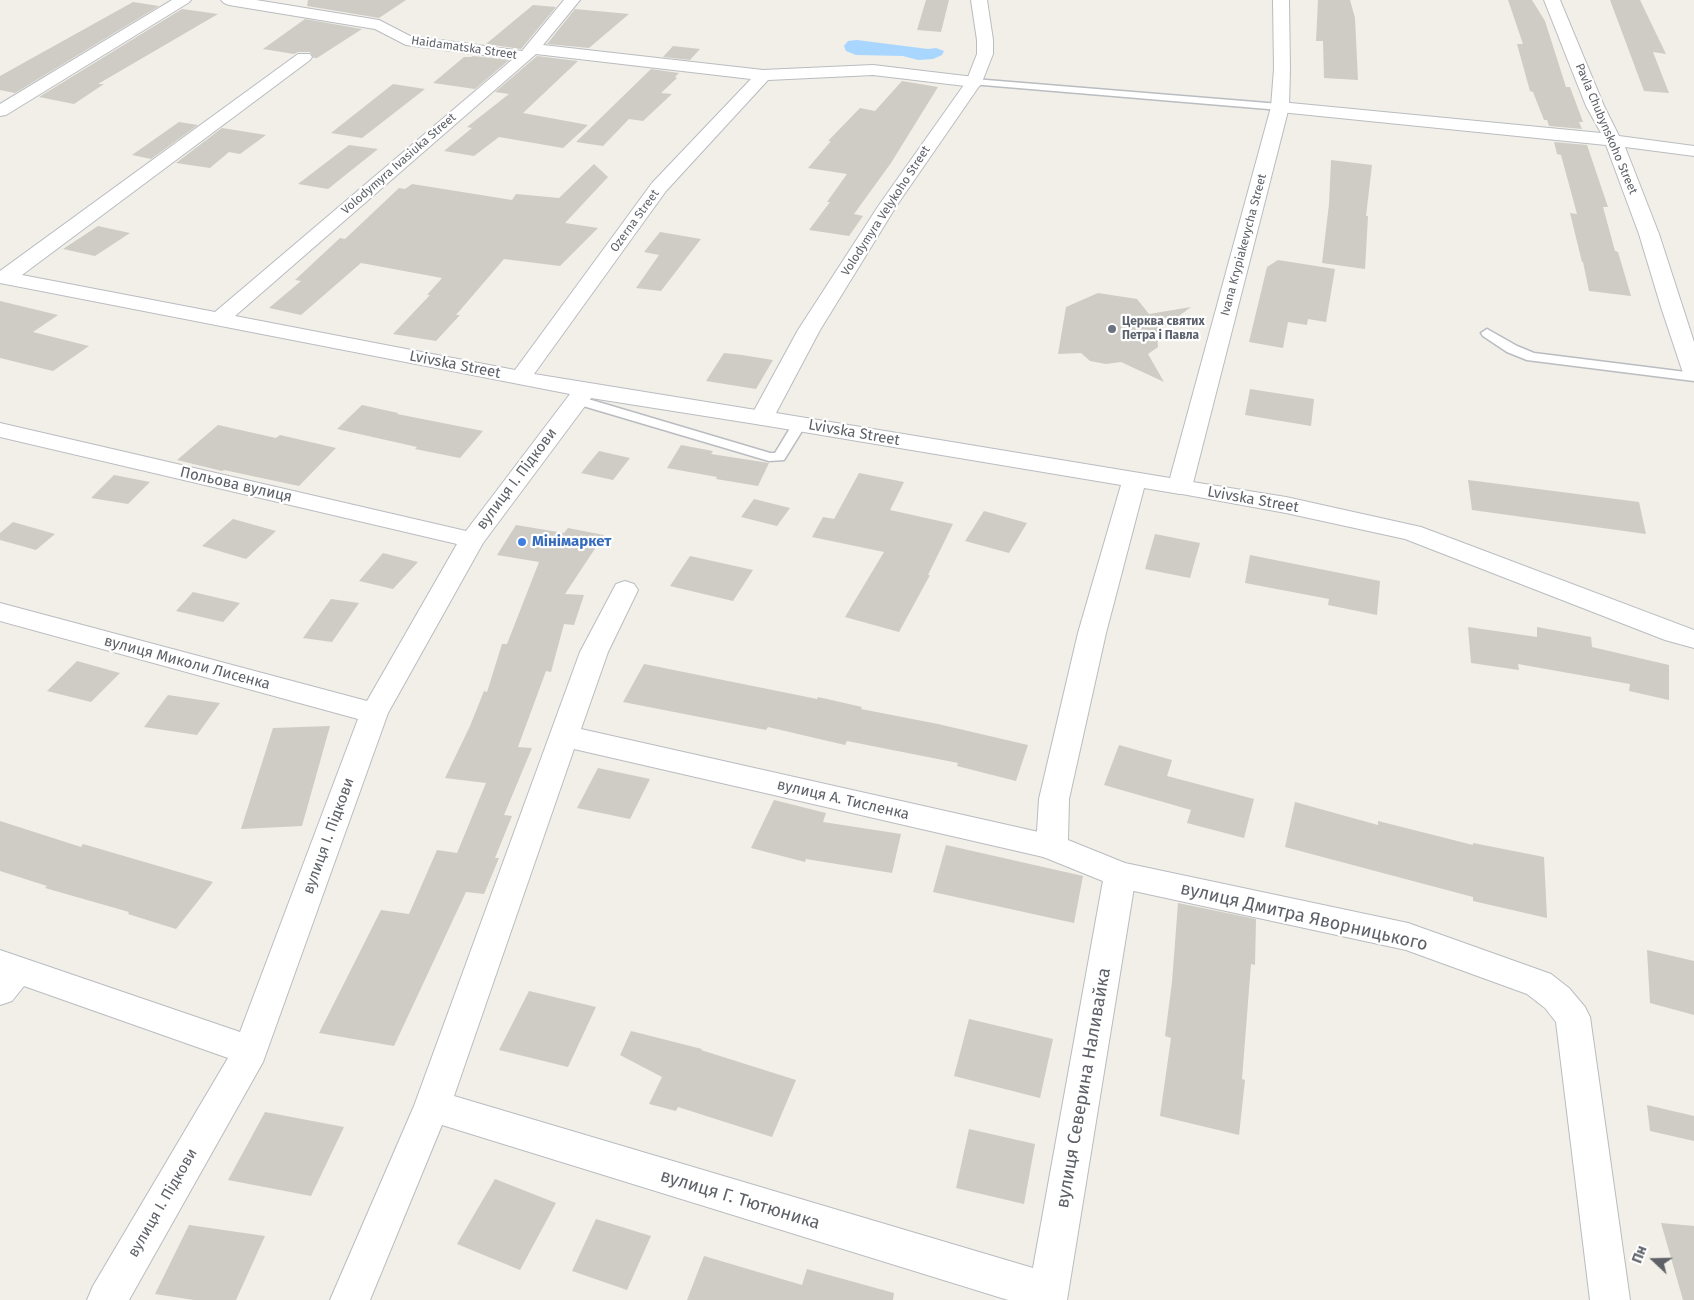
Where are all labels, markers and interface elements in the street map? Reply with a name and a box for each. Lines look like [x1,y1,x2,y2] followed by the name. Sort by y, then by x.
[410,33,518,63] street label: Haidamatska Street
[1572,61,1640,197] street label: Pavla Chubynskoho Street
[339,110,459,218] street label: Volodymyra Ivasiuka Street
[839,143,933,279] street label: Volodymyra Velykoho Street
[1218,172,1270,318] street label: Ivana Krypiakevycha Street
[607,187,663,255] street label: Ozerna Street
[1122,315,1205,343] place label: Церква святих Петра і Павла
[1106,323,1118,335] marker: Церква святих Петра і Павла
[408,347,502,383] street label: Lvivska Street
[807,416,901,450] street label: Lvivska Street
[473,425,561,533] street label: вулиця І. Підкови
[178,463,294,507] street label: Польова вулиця
[1206,483,1300,517] street label: Lvivska Street
[532,533,611,551] place label: Мінімаркет
[516,536,528,548] marker: Мінімаркет
[102,632,272,694] street label: вулиця Миколи Лисенка
[300,775,358,897] street label: вулиця І. Підкови
[775,776,911,824] street label: вулиця А. Тисленка
[1178,878,1430,956] street label: вулиця Дмитра Яворницького
[1052,966,1116,1210] street label: вулиця Северина Наливайка
[125,1145,201,1261] street label: вулиця І. Підкови
[657,1165,823,1235] street label: вулиця Г. Тютюника
[1629,1235,1679,1285] north arrow
[1628,1243,1651,1266] text: Пн

